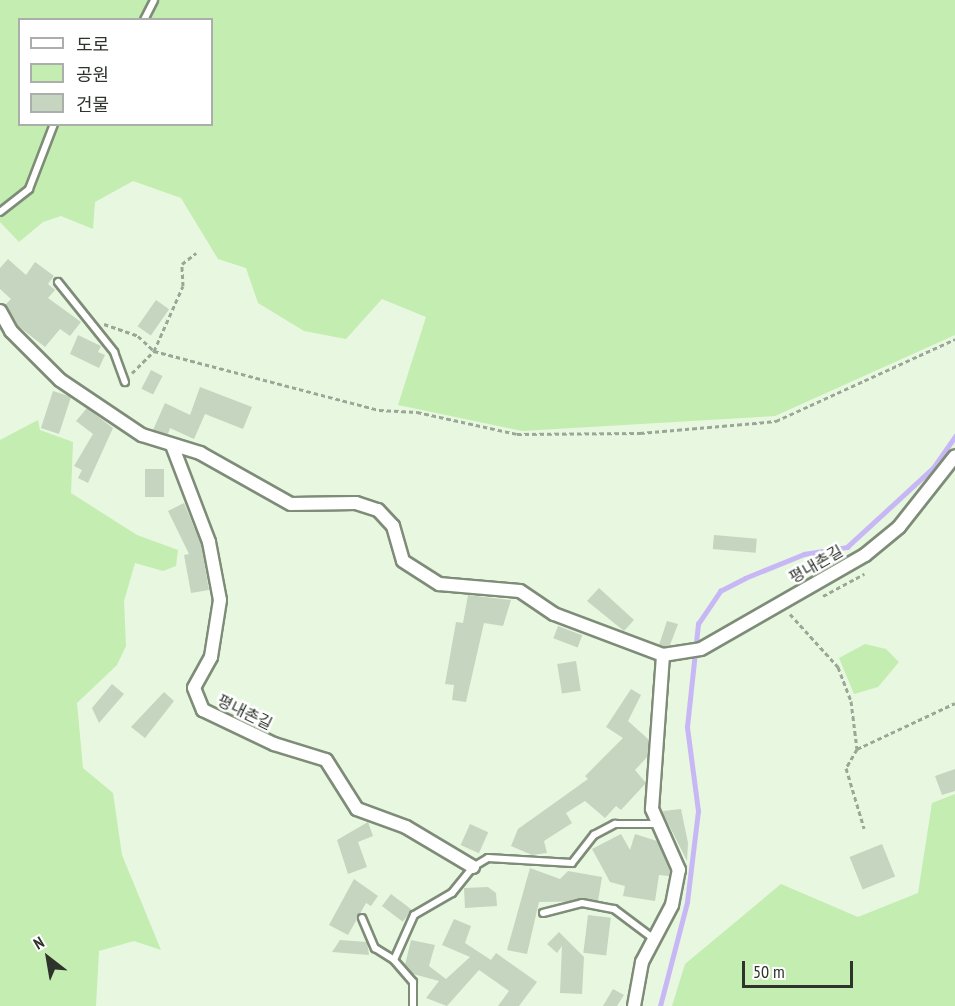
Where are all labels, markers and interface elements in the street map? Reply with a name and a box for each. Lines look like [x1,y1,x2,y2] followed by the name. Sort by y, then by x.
[18,18,213,126] legend
[76,33,109,56] text: 도로
[76,63,109,86] text: 공원
[76,93,109,116] text: 건물
[786,541,846,587] street label: 평내촌길
[214,690,276,734] street label: 평내촌길
[18,928,78,988] north arrow
[30,932,48,953] text: N
[745,949,856,987] scale bar
[753,960,785,983] text: 50 m

